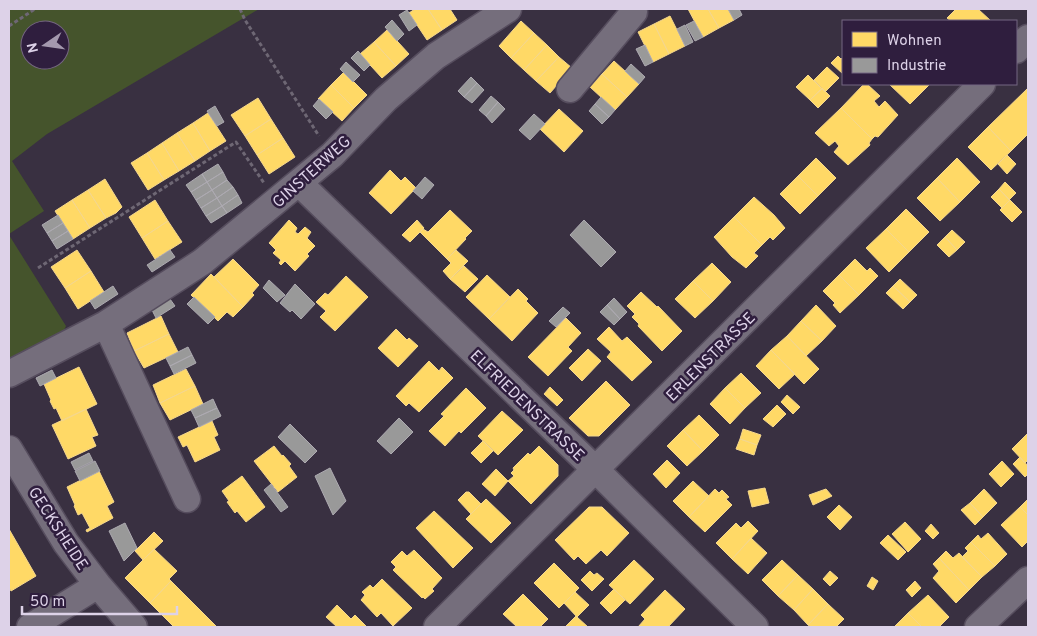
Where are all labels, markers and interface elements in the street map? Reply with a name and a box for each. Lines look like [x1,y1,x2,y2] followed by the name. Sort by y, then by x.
[20,20,70,70] north arrow
[842,20,1017,85] legend
[887,32,942,51] text: Wohnen
[24,41,43,54] text: N
[887,57,946,76] text: Industrie
[269,132,356,213] street label: GINSTERWEG
[663,309,760,406] street label: ERLENSTRASSE
[465,347,588,466] street label: ELFRIEDENSTRASSE
[23,484,92,575] street label: GECKSHEIDE
[22,584,178,616] scale bar
[30,593,65,612] text: 50 m

